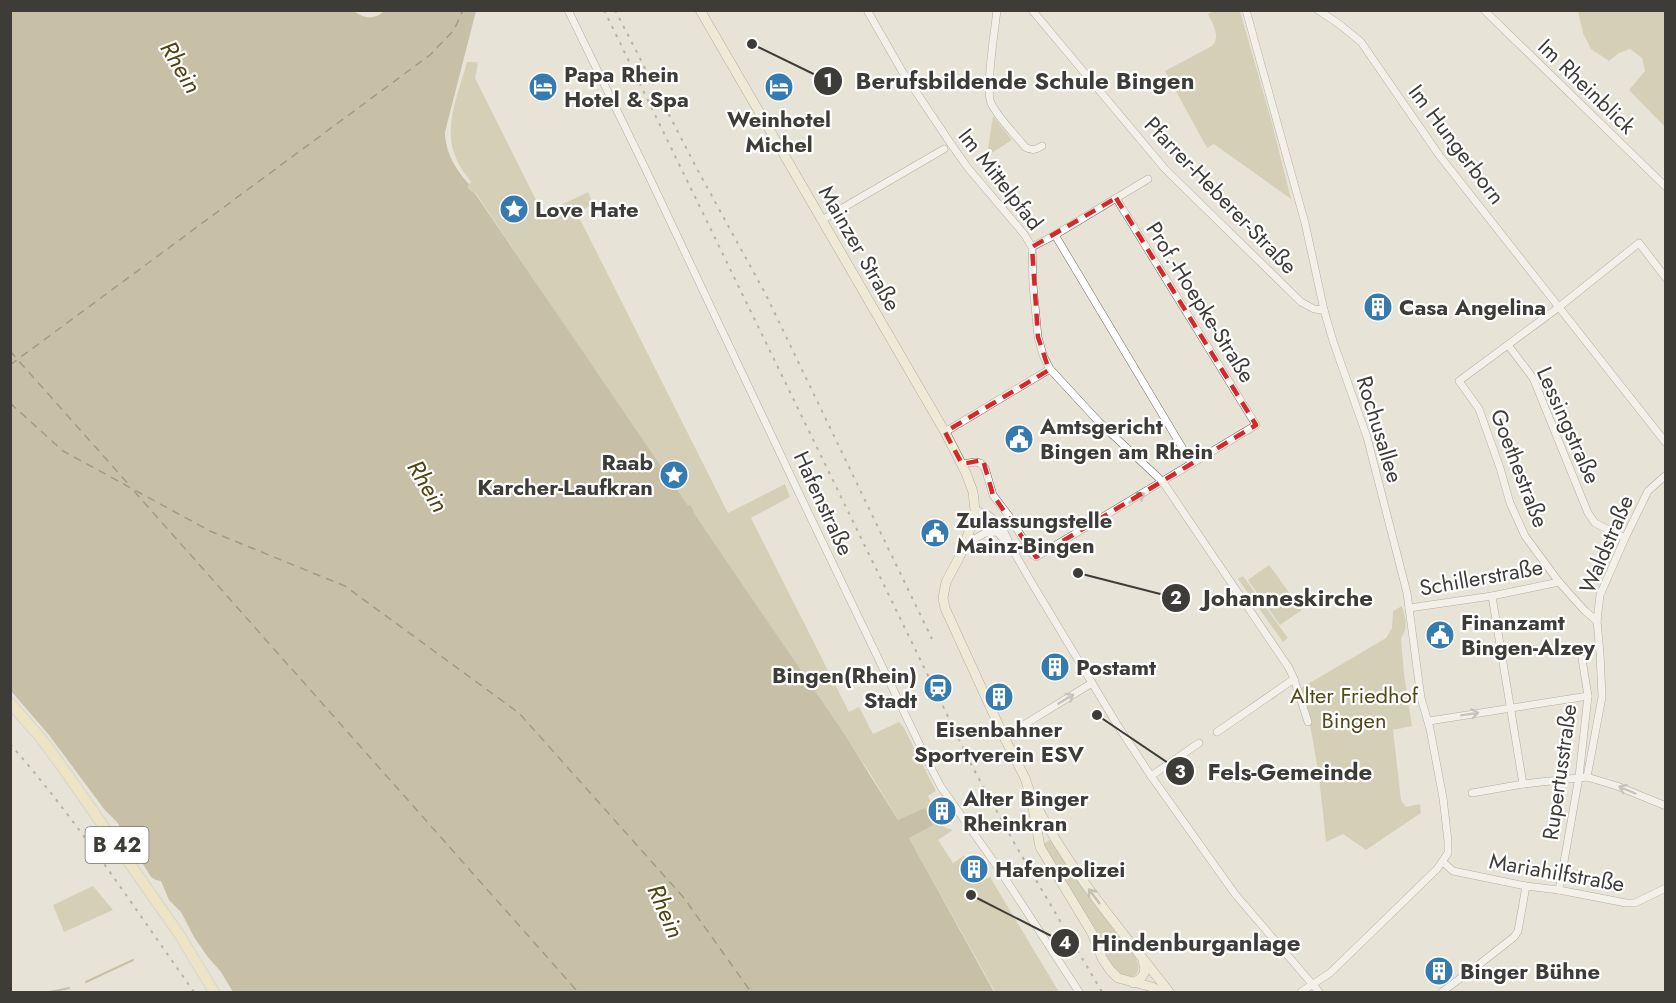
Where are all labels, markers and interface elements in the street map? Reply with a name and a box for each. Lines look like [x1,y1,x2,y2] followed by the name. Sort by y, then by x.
[1531,31,1643,141] street label: Im Rheinblick
[152,34,210,100] water label: Rhein
[564,58,689,115] place label: Papa Rhein Hotel & Spa
[813,60,1206,102] callout: Berufsbildende Schule Bingen
[856,63,1194,98] text: Berufsbildende Schule Bingen
[823,68,833,94] text: 1
[527,71,559,103] hotel icon: Papa Rhein Hotel & Spa
[763,71,795,103] hotel icon: Weinhotel Michel
[1401,77,1513,211] street label: Im Hungerborn
[727,103,831,160] place label: Weinhotel Michel
[1137,109,1305,281] street label: Pfarrer-Heberer-Straße
[951,121,1051,237] street label: Im Mittelpfad
[811,179,909,317] street label: Mainzer Straße
[498,193,530,225] place icon: Love Hate
[535,193,639,225] place label: Love Hate
[1139,215,1263,389] street label: Prof.-Hoepke-Straße
[1362,291,1394,323] building icon: Casa Angelina
[1399,291,1546,323] place label: Casa Angelina
[1529,361,1609,489] street label: Lessingstraße
[1349,372,1411,486] street label: Rochusallee
[1483,404,1557,532] street label: Goethestraße
[1039,410,1213,467] place label: Amtsgericht Bingen am Rhein
[1003,423,1035,455] public building icon: Amtsgericht Bingen am Rhein
[477,446,653,503] place label: Raab Karcher-Laufkran
[786,446,862,560] street label: Hafenstraße
[399,453,457,519] water label: Rhein
[658,459,690,491] place icon: Raab Karcher-Laufkran
[1571,490,1641,598] street label: Waldstraße
[1128,491,1145,503] one-way arrow
[956,504,1112,561] place label: Zulassungstelle Mainz-Bingen
[919,517,951,549] public building icon: Zulassungstelle Mainz-Bingen
[1417,550,1545,604] street label: Schillerstraße
[1161,577,1385,619] callout: Johanneskirche
[1199,580,1373,615] text: Johanneskirche
[1170,585,1182,611] text: 2
[1461,606,1595,663] place label: Finanzamt Bingen-Alzey
[1424,619,1456,651] public building icon: Finanzamt Bingen-Alzey
[1039,651,1071,683] building icon: Postamt
[1076,651,1156,683] place label: Postamt
[772,659,917,716] place label: Bingen(Rhein) Stadt
[922,672,954,704] station icon: Bingen(Rhein) Stadt
[1290,679,1419,736] park label: Alter Friedhof Bingen
[983,681,1015,713] building icon: Eisenbahner Sportverein ESV
[1057,693,1074,705] one-way arrow
[1534,702,1584,842] street label: Rupertusstraße
[1459,709,1479,720] one-way arrow
[914,713,1085,770] place label: Eisenbahner Sportverein ESV
[1165,750,1384,792] callout: Fels-Gemeinde
[1208,754,1372,789] text: Fels-Gemeinde
[1174,759,1186,785] text: 3
[962,782,1089,839] place label: Alter Binger Rheinkran
[1618,784,1637,795] one-way arrow
[926,795,958,827] building icon: Alter Binger Rheinkran
[86,827,148,863] road number: B 42
[1487,844,1627,900] street label: Mariahilfstraße
[958,853,990,885] building icon: Hafenpolizei
[995,853,1125,885] place label: Hafenpolizei
[639,879,693,943] water label: Rhein
[1088,888,1101,904] one-way arrow
[1050,922,1312,964] callout: Hindenburganlage
[1092,925,1300,960] text: Hindenburganlage
[1059,930,1071,956] text: 4
[1423,955,1455,987] building icon: Binger Bühne
[1460,955,1600,987] place label: Binger Bühne

